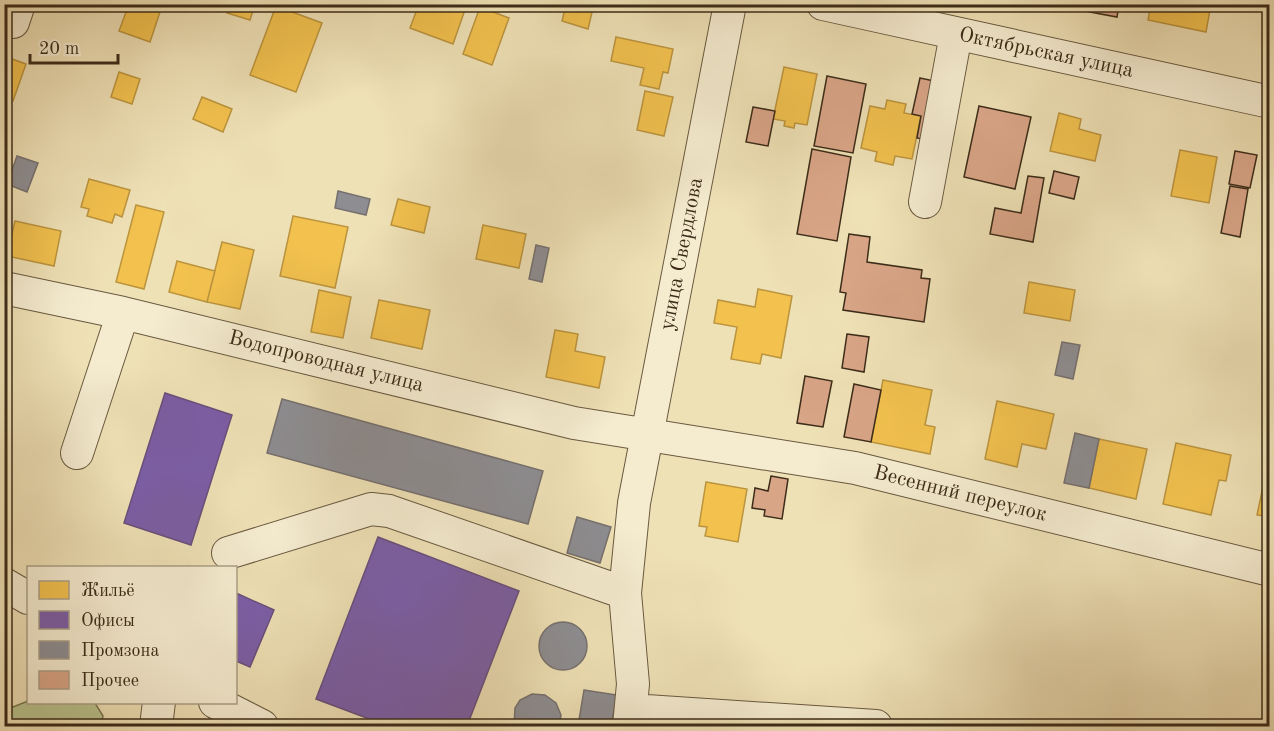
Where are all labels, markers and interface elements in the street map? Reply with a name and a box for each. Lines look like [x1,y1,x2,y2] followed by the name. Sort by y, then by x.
[957,24,1135,82] street label: Октябрьская улица
[30,27,118,65] scale bar
[39,40,79,58] text: 20 m
[657,176,707,332] street label: улица Свердлова
[226,328,426,396] street label: Водопроводная улица
[871,462,1049,526] street label: Весенний переулок
[27,566,237,704] legend
[81,582,135,600] text: Жильё
[81,612,135,631] text: Офисы
[81,642,159,660] text: Промзона
[81,672,139,690] text: Прочее

